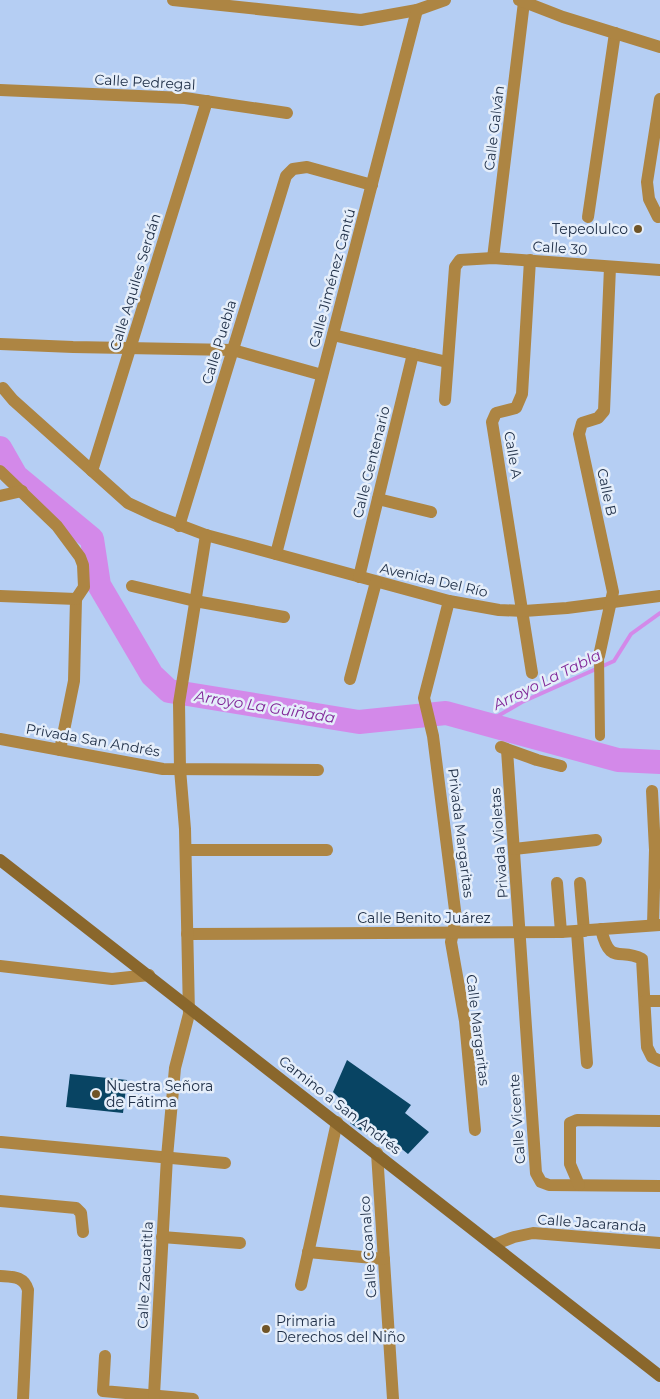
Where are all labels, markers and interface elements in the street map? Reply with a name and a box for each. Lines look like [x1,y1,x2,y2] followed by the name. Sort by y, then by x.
[94,70,196,94] street label: Calle Pedregal
[480,84,508,172] street label: Calle Galván
[305,207,359,349] street label: Calle Jiménez Cantú
[106,211,164,353] street label: Calle Aquiles Serdán
[552,220,628,238] place label: Tepeolulco
[632,223,644,235] marker: Tepeolulco
[532,237,588,259] street label: Calle 30
[198,298,240,386] street label: Calle Puebla
[348,404,394,520] street label: Calle Centenario
[500,430,526,481] street label: Calle A
[593,467,621,517] street label: Calle B
[378,559,490,601] street label: Avenida Del Río
[489,645,604,714] water label: Arroyo La Tabla
[192,686,337,727] water label: Arroyo La Guiñada
[25,719,162,761] street label: Privada San Andrés
[444,767,478,899] street label: Privada Margaritas
[486,787,512,899] street label: Privada Violetas
[357,909,491,927] street label: Calle Benito Juárez
[462,973,494,1087] street label: Calle Margaritas
[275,1052,405,1158] street label: Camino a San Andrés
[505,1073,529,1165] street label: Calle Vicente
[106,1077,213,1111] place label: Nuestra Señora de Fátima
[90,1088,102,1100] marker: Nuestra Señora de Fátima
[355,1195,381,1299] street label: Calle Coanalco
[537,1210,647,1236] street label: Calle Jacaranda
[133,1221,157,1329] street label: Calle Zacuatitla
[276,1312,405,1346] place label: Primaria Derechos del Niño
[260,1323,272,1335] marker: Primaria Derechos del Niño

